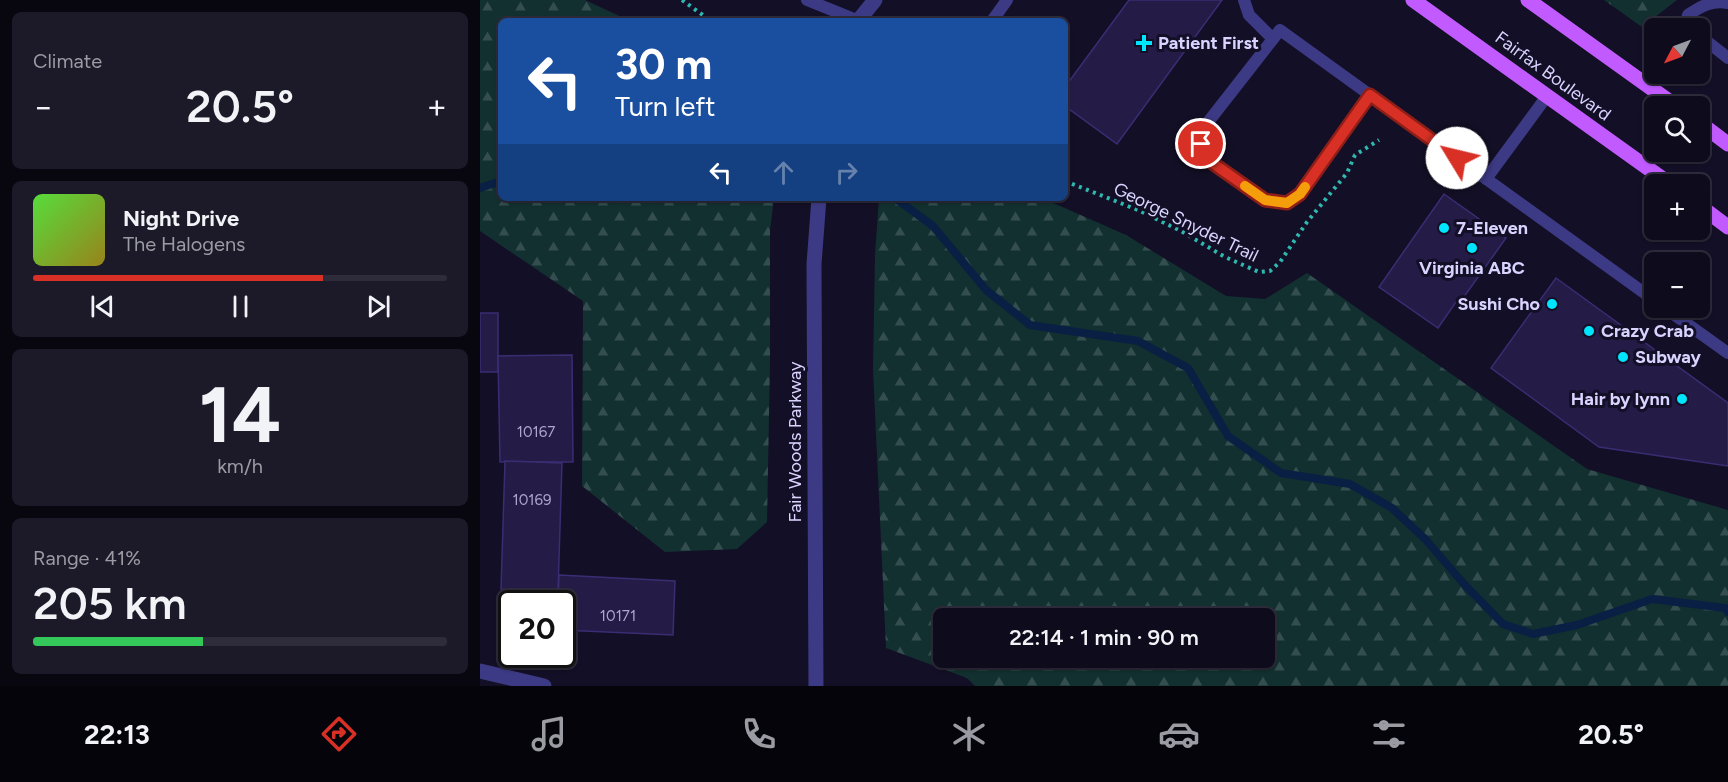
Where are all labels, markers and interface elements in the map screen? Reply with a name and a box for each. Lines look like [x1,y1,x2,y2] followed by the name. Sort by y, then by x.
[1644,18,1710,84] north arrow
[1644,18,1710,318] map controls
[1491,27,1615,125] street label: Fairfax Boulevard
[1158,32,1259,54] place label: Patient First
[1135,34,1153,52] marker: Patient First
[615,39,712,90] text: 30 m
[516,42,594,120] icon: left
[33,49,102,73] text: Climate
[186,79,294,133] text: 20.5°
[33,87,54,126] text: −
[426,87,447,126] text: +
[615,90,715,123] text: Turn left
[1644,96,1710,162] button: search
[1175,118,1226,169] pin
[1425,126,1489,190] position arrow
[1184,127,1217,160] icon: arrive
[704,156,737,189] icon: left
[767,156,800,189] icon: ahead
[830,156,863,189] icon: right
[1644,174,1710,240] button: +
[1110,177,1262,267] street label: George Snyder Trail
[123,205,239,232] text: Night Drive
[1456,217,1528,239] place label: 7-Eleven
[1437,221,1451,235] marker: 7-Eleven
[123,232,245,256] text: The Halogens
[1465,241,1479,255] marker: Virginia ABC
[1644,252,1710,318] button: −
[1419,257,1525,279] place label: Virginia ABC
[86,290,119,323] icon: previous
[224,290,257,323] icon: pause
[362,290,395,323] icon: next
[1457,293,1540,315] place label: Sushi Cho
[1545,297,1559,311] marker: Sushi Cho
[1601,320,1694,342] place label: Crazy Crab
[1582,324,1596,338] marker: Crazy Crab
[1635,346,1702,368] place label: Subway
[1616,350,1630,364] marker: Subway
[784,361,806,523] street label: Fair Woods Parkway
[199,368,281,462] text: 14
[1571,388,1670,410] place label: Hair by lynn
[1675,392,1689,406] marker: Hair by lynn
[517,423,555,441] house number: 10167
[217,454,263,478] text: km/h
[513,491,552,509] house number: 10169
[33,546,141,570] text: Range · 41%
[33,576,187,630] text: 205 km
[498,590,576,668] speed limit sign: 20
[600,607,636,625] house number: 10171
[1009,624,1199,651] text: 22:14 · 1 min · 90 m
[318,713,360,755] icon: directions
[528,713,570,755] icon: music
[738,713,780,755] icon: phone
[948,713,990,755] icon: climate
[1158,713,1200,755] icon: car
[1368,713,1410,755] icon: filters
[84,718,150,751] text: 22:13
[1578,718,1644,751] text: 20.5°

